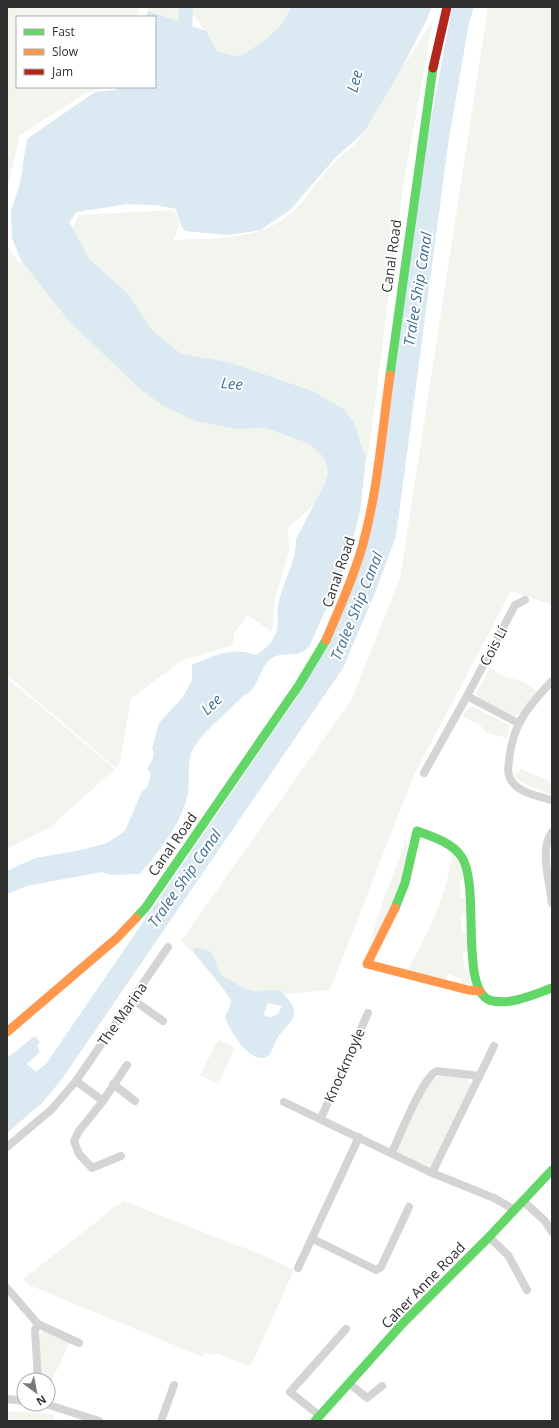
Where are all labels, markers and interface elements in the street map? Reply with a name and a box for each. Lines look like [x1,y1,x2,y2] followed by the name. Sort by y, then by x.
[16,16,156,88] legend
[52,23,75,40] text: Fast
[52,43,79,60] text: Slow
[51,63,73,80] text: Jam
[341,67,367,94] water label: Lee
[376,218,406,294] street label: Canal Road
[398,229,436,347] water label: Tralee Ship Canal
[220,372,244,394] water label: Lee
[317,534,359,610] street label: Canal Road
[325,548,387,663] water label: Tralee Ship Canal
[475,623,511,669] street label: Cois Lí
[196,689,226,719] water label: Lee
[143,808,201,880] street label: Canal Road
[143,824,226,931] water label: Tralee Ship Canal
[93,978,151,1050] street label: The Marina
[319,1025,369,1105] street label: Knockmoyle
[377,1238,469,1332] street label: Caher Anne Road
[16,1372,56,1412] north arrow
[34,1392,49,1410] text: N

